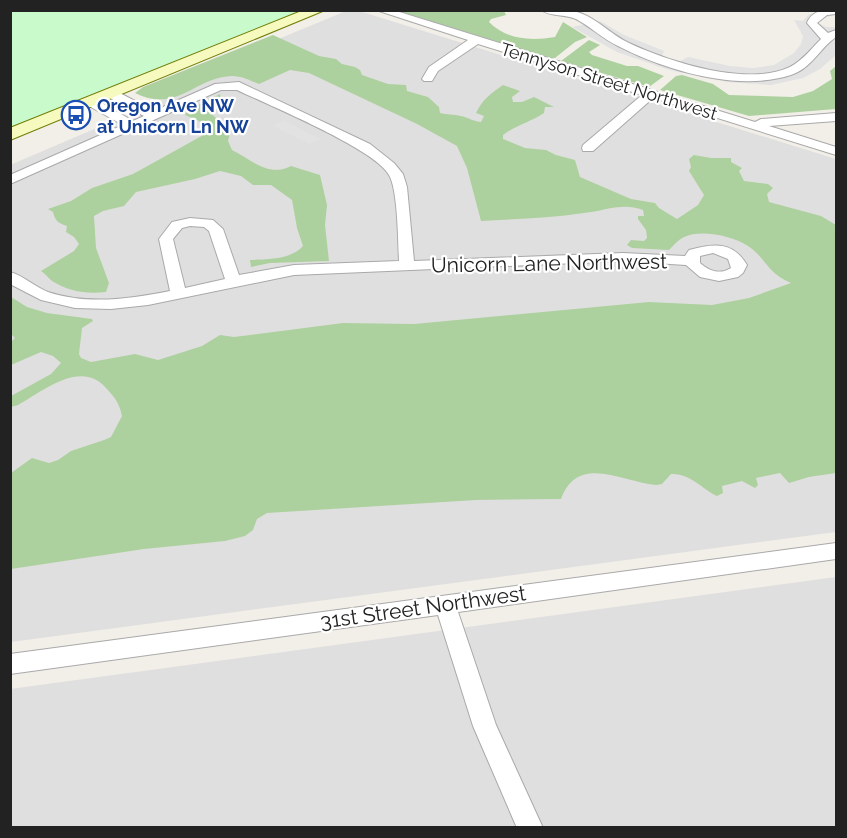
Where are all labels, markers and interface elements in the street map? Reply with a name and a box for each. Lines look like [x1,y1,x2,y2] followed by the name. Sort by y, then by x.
[498,38,720,124] street label: Tennyson Street Northwest
[97,95,249,137] place label: Oregon Ave NW at Unicorn Ln NW
[60,99,92,131] bus stop icon: Oregon Ave NW at Unicorn Ln NW
[431,248,667,278] street label: Unicorn Lane Northwest
[319,580,527,634] street label: 31st Street Northwest

